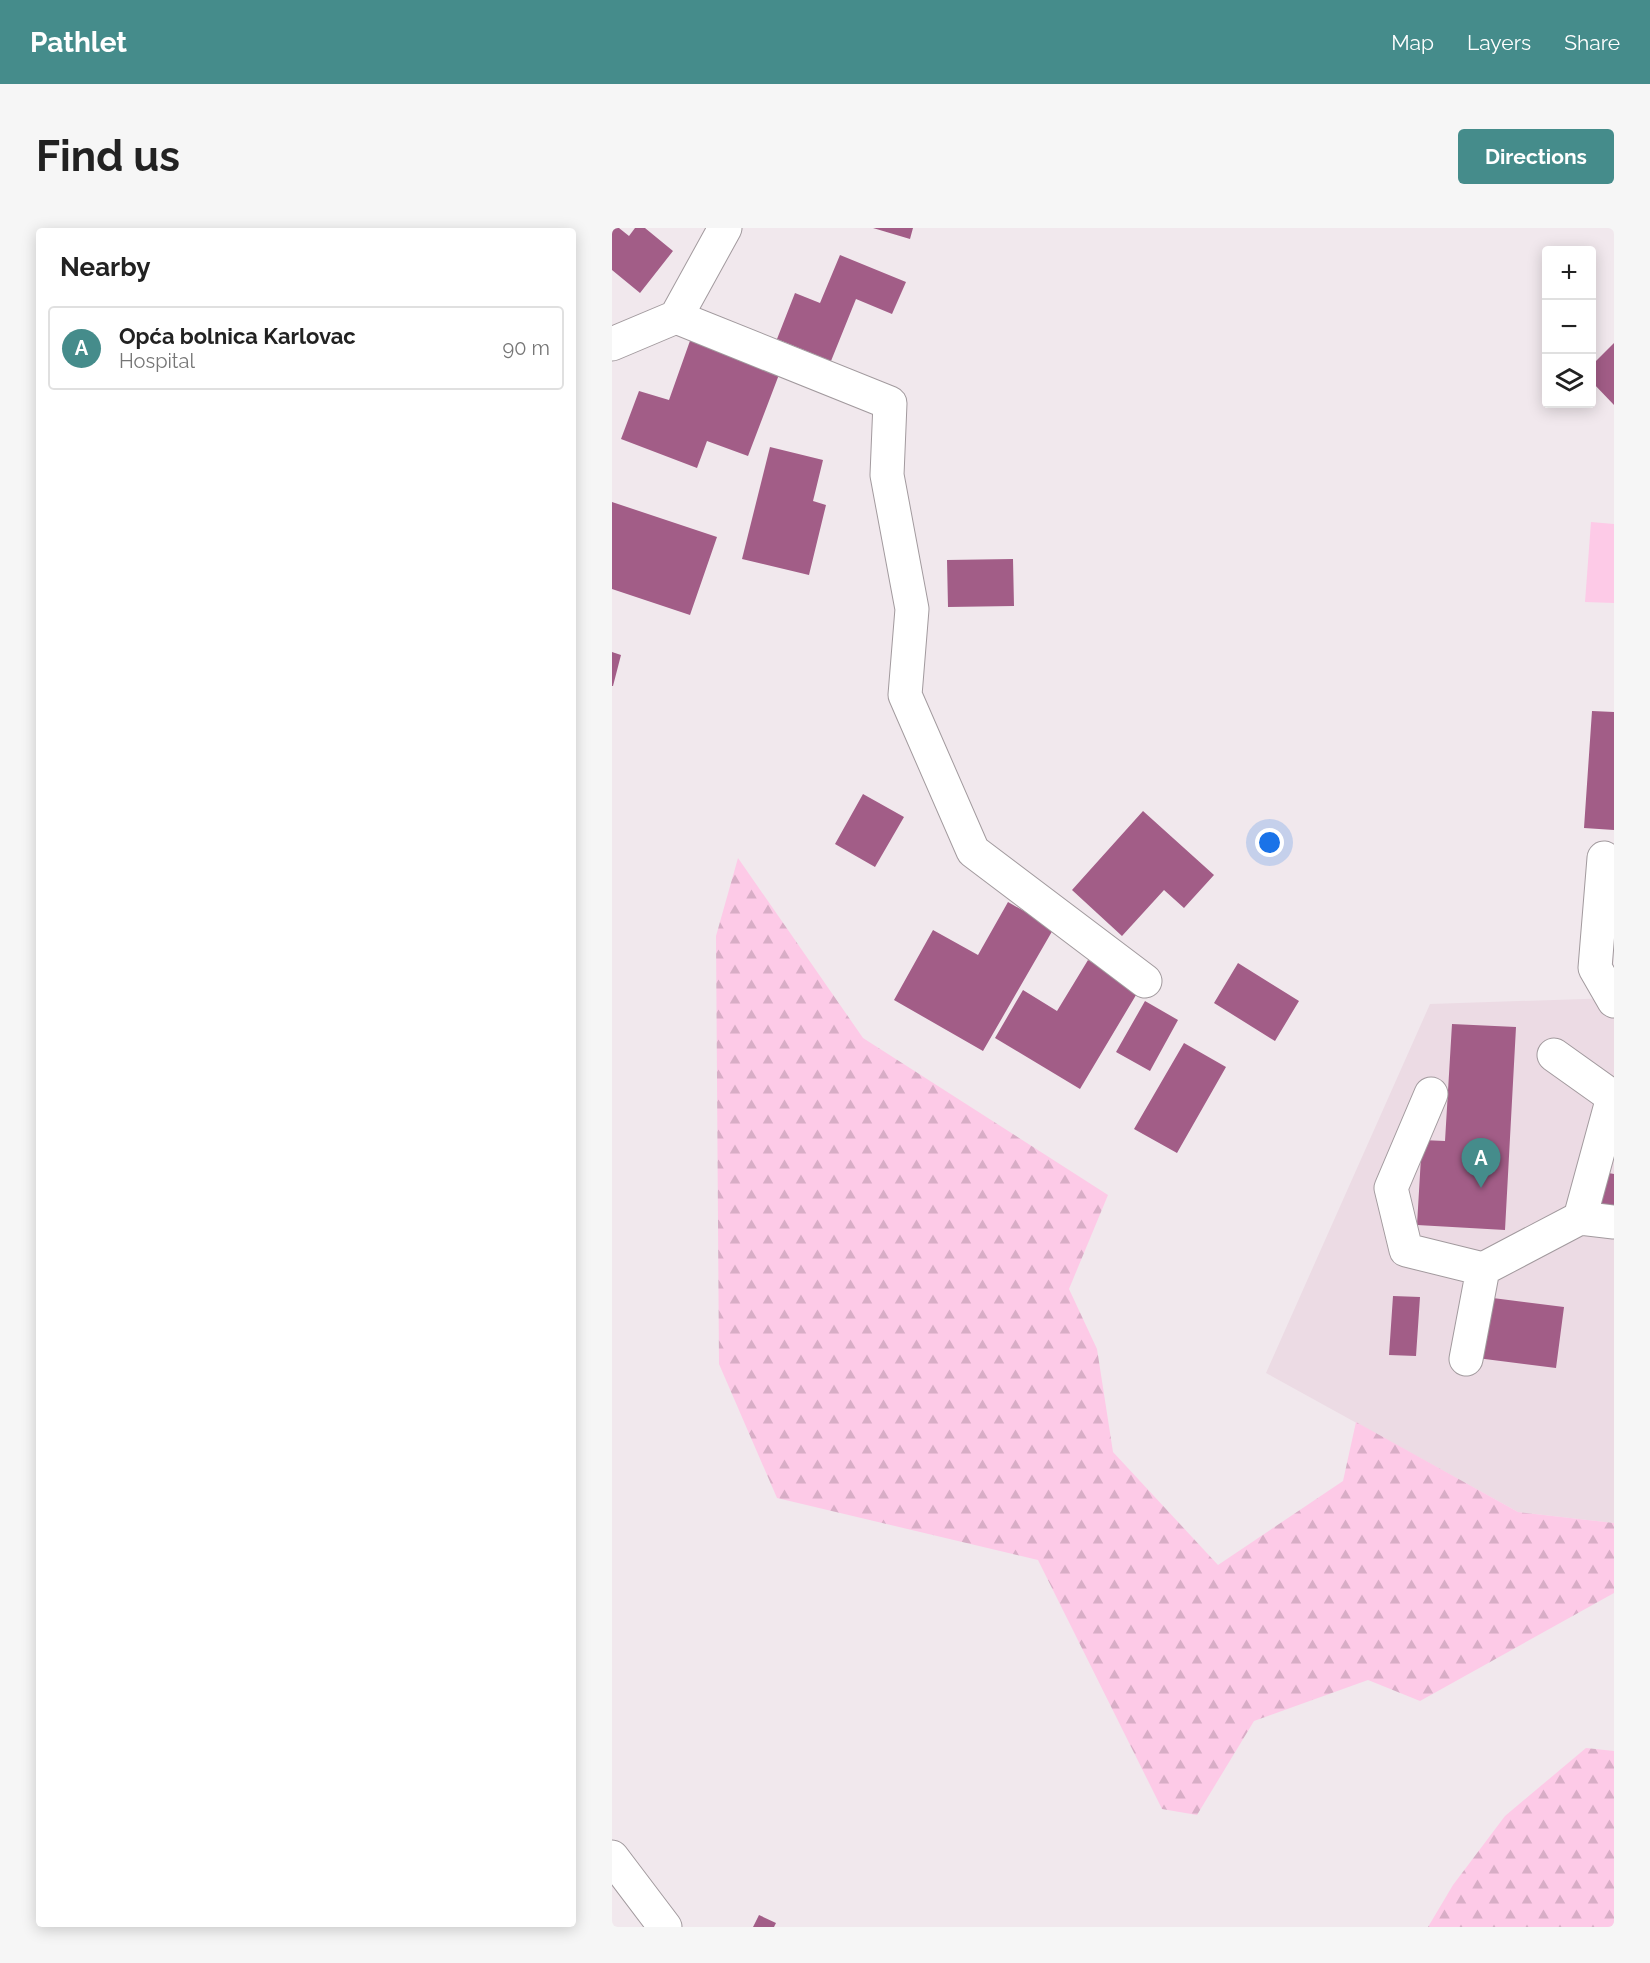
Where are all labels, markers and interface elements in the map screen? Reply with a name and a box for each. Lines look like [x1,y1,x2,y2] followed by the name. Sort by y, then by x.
[30,26,127,59] text: Pathlet
[1391,30,1434,55] text: Map
[1467,30,1531,55] text: Layers
[1564,30,1620,55] text: Share
[1458,129,1614,184] button: Directions
[36,132,180,181] text: Find us
[1542,246,1596,408] map controls
[1542,246,1596,300] button: +
[60,252,150,282] text: Nearby
[1542,300,1596,354] button: −
[119,323,356,349] text: Opća bolnica Karlovac
[75,336,88,360] text: A
[503,336,550,360] text: 90 m
[119,349,195,373] text: Hospital
[1542,354,1596,408] button: layers
[1255,828,1284,857] your location
[1462,1138,1500,1188] pin: A

